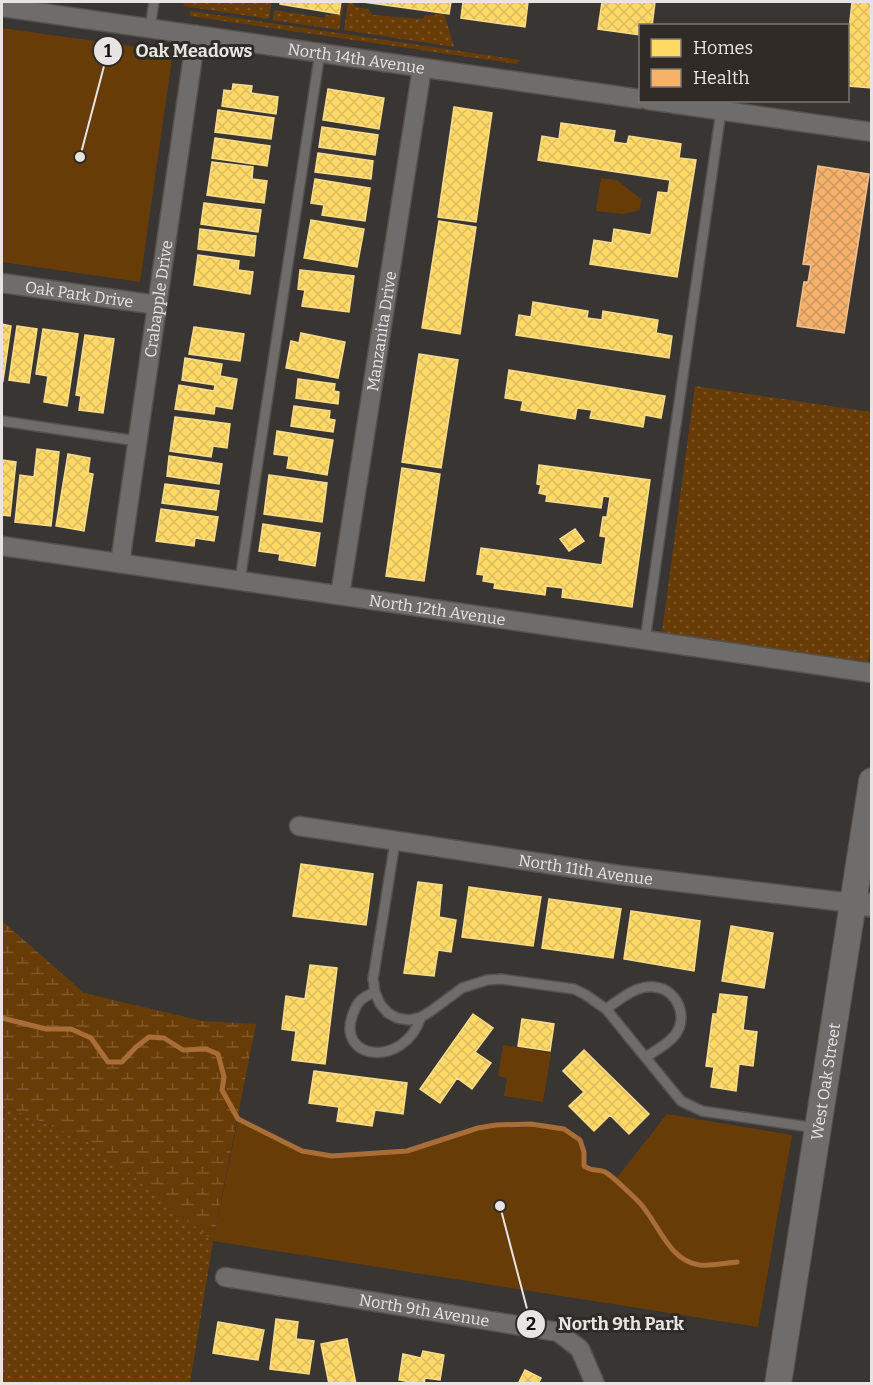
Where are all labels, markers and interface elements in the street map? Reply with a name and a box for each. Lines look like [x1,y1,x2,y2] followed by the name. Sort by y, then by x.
[639,24,849,102] legend
[93,33,264,69] callout: Oak Meadows
[693,37,753,59] text: Homes
[286,39,426,77] street label: North 14th Avenue
[104,40,112,62] text: 1
[136,40,253,62] text: Oak Meadows
[693,67,749,89] text: Health
[140,239,176,359] street label: Crabapple Drive
[362,270,400,393] street label: Manzanita Drive
[24,277,135,311] street label: Oak Park Drive
[368,590,507,629] street label: North 12th Avenue
[517,850,654,888] street label: North 11th Avenue
[807,1021,844,1142] street label: West Oak Street
[358,1290,491,1330] street label: North 9th Avenue
[516,1306,696,1342] callout: North 9th Park
[526,1313,536,1335] text: 2
[558,1313,684,1335] text: North 9th Park

